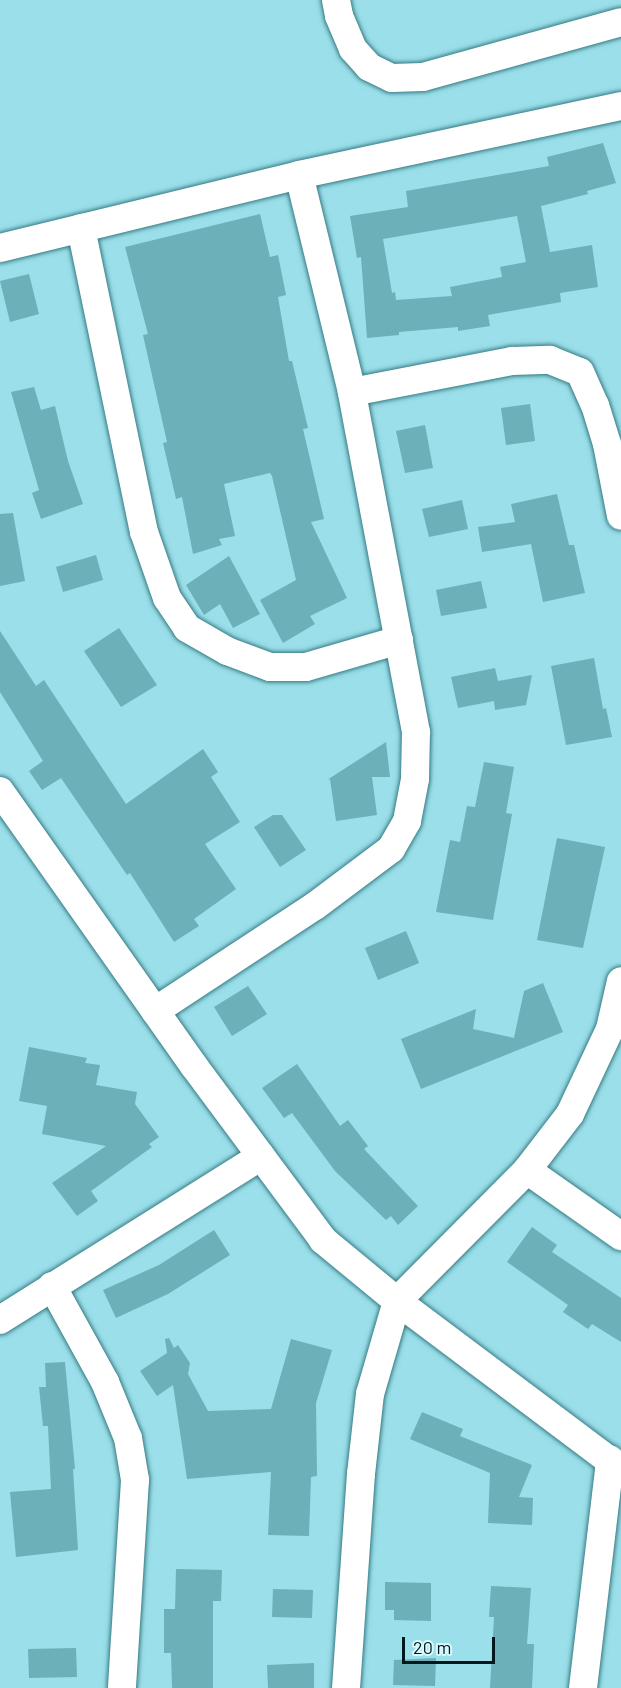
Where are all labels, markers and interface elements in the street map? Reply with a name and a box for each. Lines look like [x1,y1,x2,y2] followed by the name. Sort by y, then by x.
[405,1625,498,1663] scale bar
[413,1636,451,1658] text: 20 m

